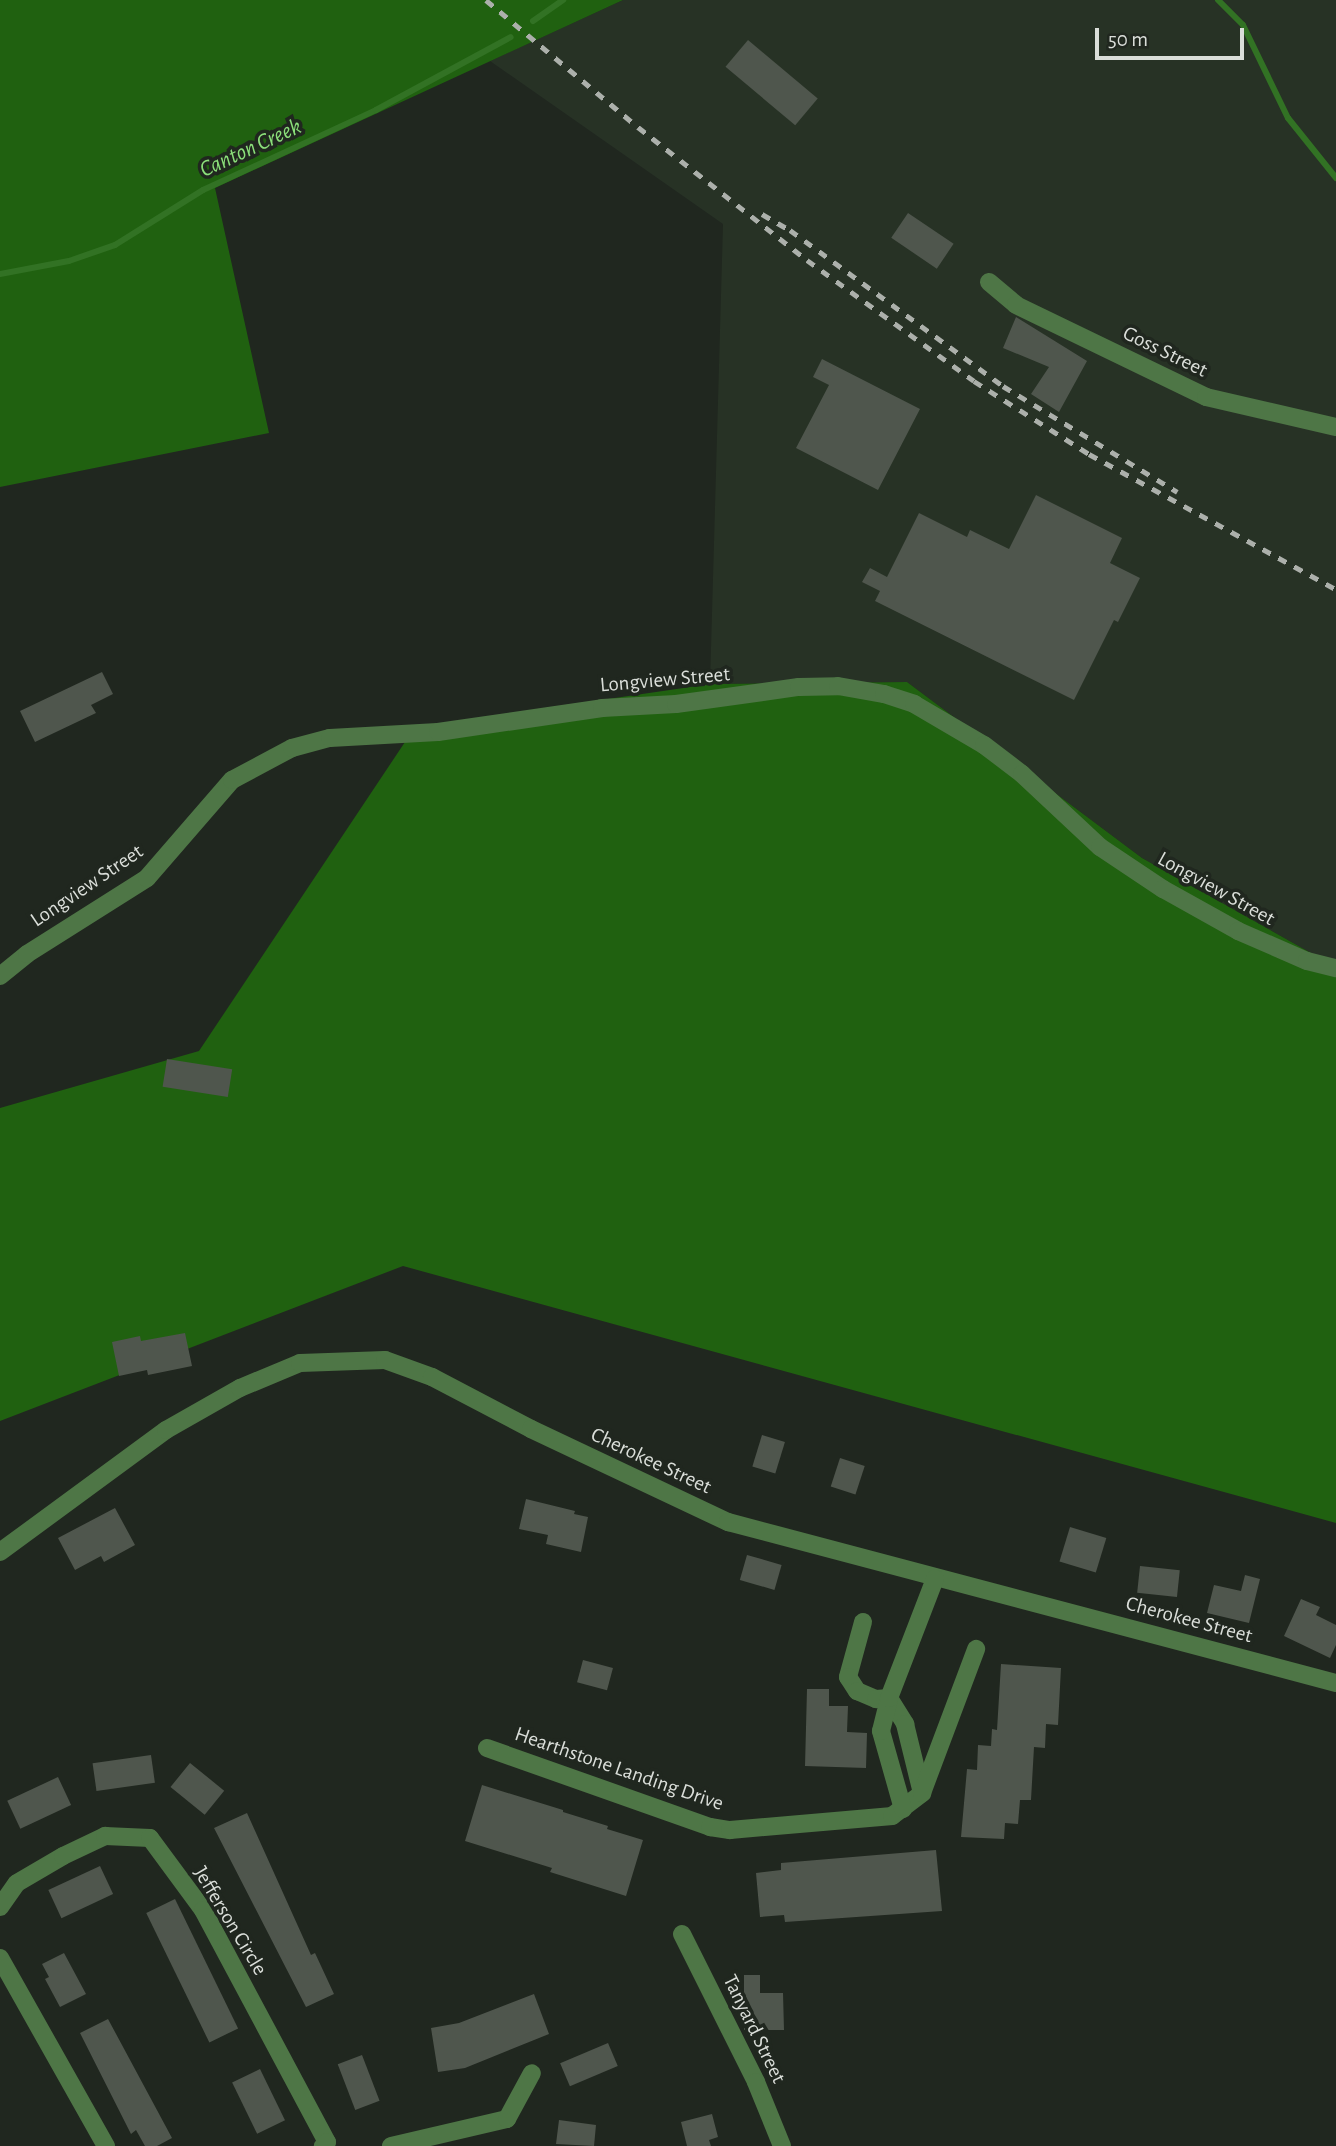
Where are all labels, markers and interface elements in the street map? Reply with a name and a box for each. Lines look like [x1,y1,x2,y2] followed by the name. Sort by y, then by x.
[1098,14,1247,58] scale bar
[1108,29,1148,50] text: 50 m
[196,113,306,185] water label: Canton Creek
[1119,321,1211,383] street label: Goss Street
[599,662,731,698] street label: Longview Street
[26,839,148,933] street label: Longview Street
[1153,846,1279,932] street label: Longview Street
[587,1422,715,1500] street label: Cherokee Street
[1123,1591,1255,1649] street label: Cherokee Street
[511,1721,727,1817] street label: Hearthstone Landing Drive
[188,1862,272,1980] street label: Jefferson Circle
[717,1971,791,2087] street label: Tanyard Street

